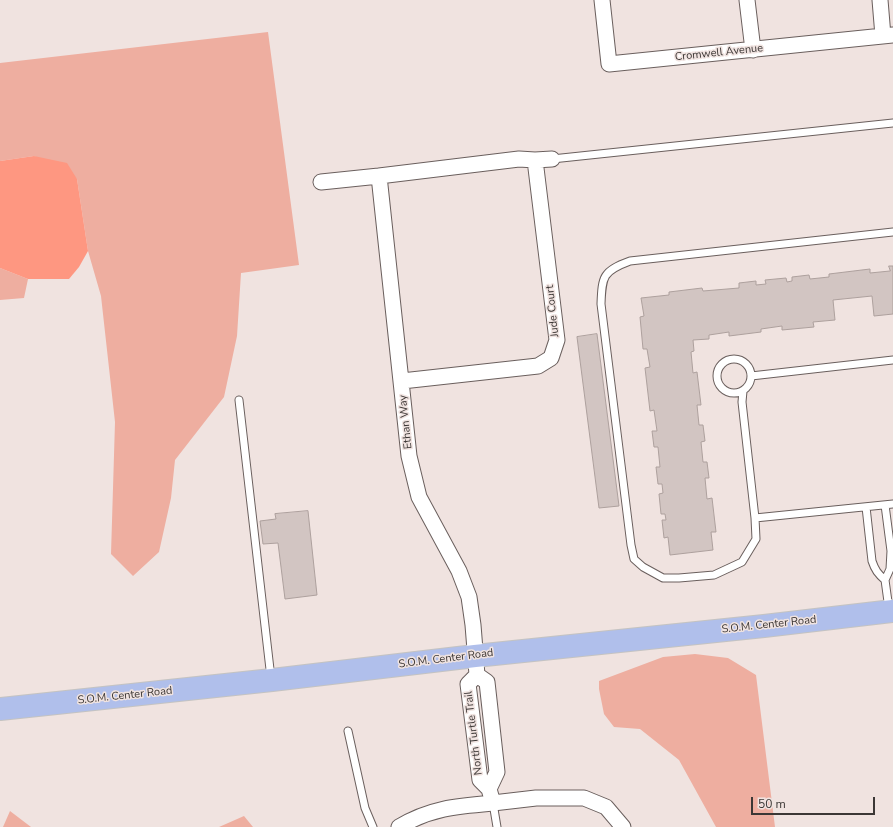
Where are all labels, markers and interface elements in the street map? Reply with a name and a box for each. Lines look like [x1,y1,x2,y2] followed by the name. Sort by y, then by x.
[674,42,764,64] street label: Cromwell Avenue
[544,284,562,338] street label: Jude Court
[397,394,415,450] street label: Ethan Way
[721,613,817,637] street label: S.O.M. Center Road
[398,647,494,671] street label: S.O.M. Center Road
[77,684,173,708] street label: S.O.M. Center Road
[462,690,486,776] street label: North Turtle Trail
[753,789,877,815] scale bar
[758,796,786,812] text: 50 m

